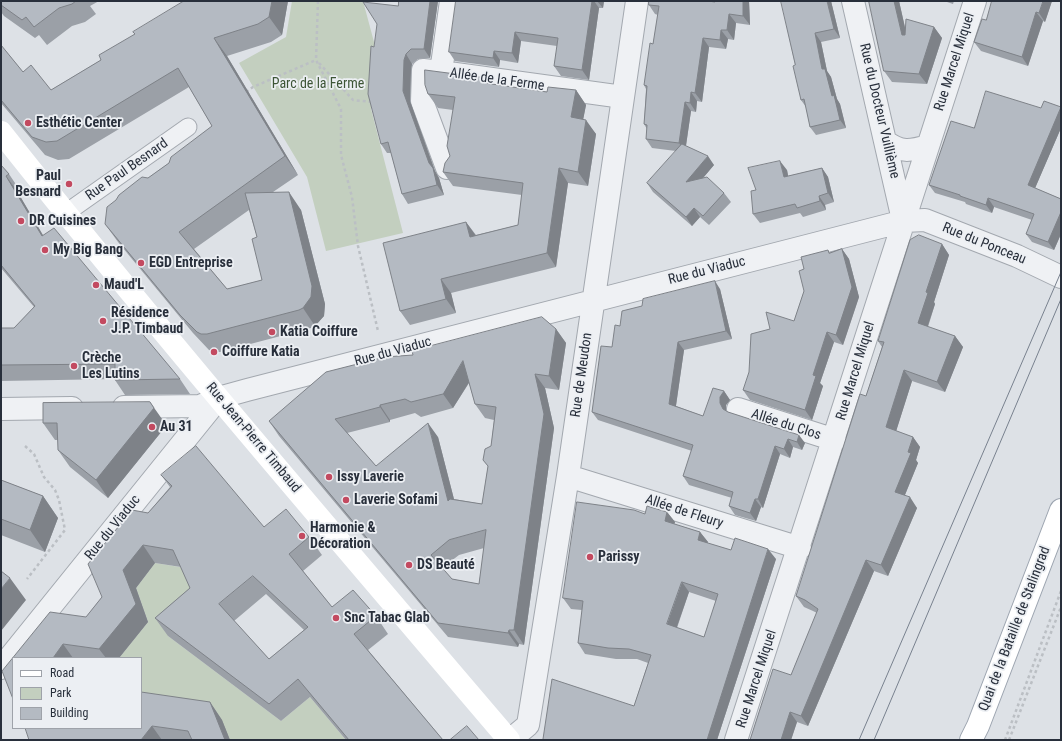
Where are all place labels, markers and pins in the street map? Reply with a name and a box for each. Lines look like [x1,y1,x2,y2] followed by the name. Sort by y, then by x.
[36,115,122,131] place label: Esthétic Center
[23,118,33,128] marker: Esthétic Center
[15,168,61,200] place label: Paul Besnard
[64,179,74,189] marker: Paul Besnard
[29,213,96,229] place label: DR Cuisines
[16,216,26,226] marker: DR Cuisines
[53,242,123,258] place label: My Big Bang
[40,245,50,255] marker: My Big Bang
[149,255,233,271] place label: EGD Entreprise
[136,258,146,268] marker: EGD Entreprise
[104,277,144,293] place label: Maud'L
[91,280,101,290] marker: Maud'L
[111,305,183,338] place label: Résidence J.P. Timbaud
[98,316,108,326] marker: Résidence J.P. Timbaud
[280,324,358,340] place label: Katia Coiffure
[267,327,277,337] marker: Katia Coiffure
[222,344,300,360] place label: Coiffure Katia
[209,347,219,357] marker: Coiffure Katia
[82,350,140,382] place label: Crèche Les Lutins
[69,361,79,371] marker: Crèche Les Lutins
[160,419,193,435] place label: Au 31
[147,422,157,432] marker: Au 31
[337,469,404,485] place label: Issy Laverie
[324,472,334,482] marker: Issy Laverie
[354,492,438,508] place label: Laverie Sofami
[341,495,351,505] marker: Laverie Sofami
[310,520,376,552] place label: Harmonie & Décoration
[297,531,307,541] marker: Harmonie & Décoration
[598,549,640,565] place label: Parissy
[585,552,595,562] marker: Parissy
[417,557,475,573] place label: DS Beauté
[404,560,414,570] marker: DS Beauté
[344,610,430,626] place label: Snc Tabac Glab
[331,613,341,623] marker: Snc Tabac Glab

